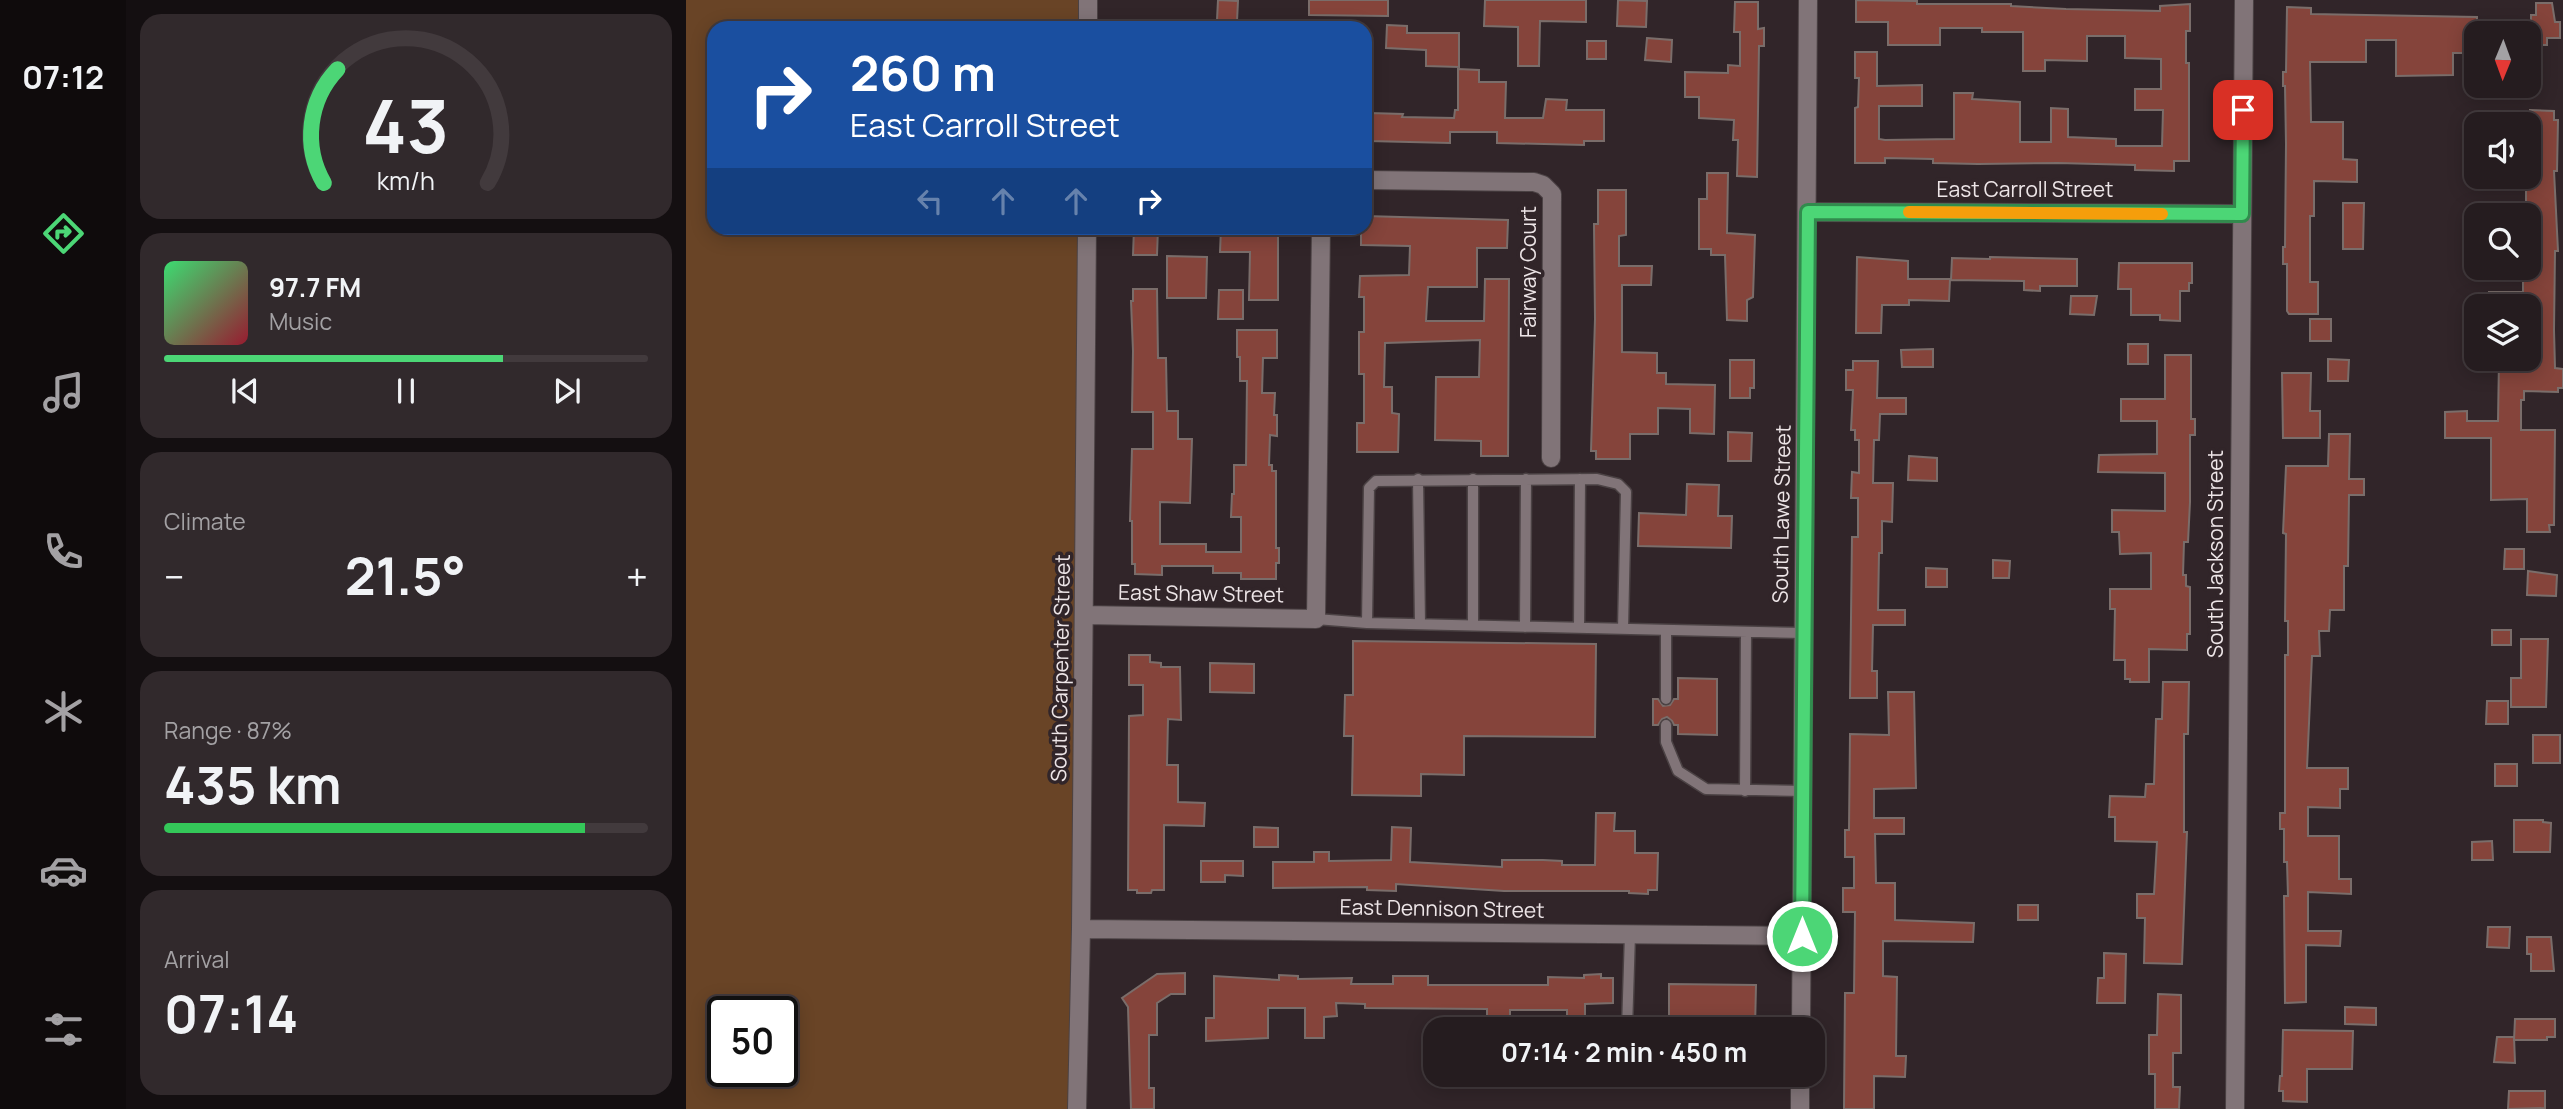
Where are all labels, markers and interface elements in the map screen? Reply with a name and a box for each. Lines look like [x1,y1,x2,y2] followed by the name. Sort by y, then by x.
[2464,21,2541,98] north arrow
[2464,21,2541,371] map controls
[850,39,996,106] text: 260 m
[735,49,826,140] icon: right
[22,55,104,99] text: 07:12
[363,75,449,175] text: 43
[2213,80,2273,140] pin
[2224,91,2262,129] icon: arrive
[850,103,1120,147] text: East Carroll Street
[2464,112,2541,189] button: sound
[377,162,435,197] text: km/h
[1937,175,2114,203] street label: East Carroll Street
[911,182,949,220] icon: left
[984,182,1022,220] icon: ahead
[1057,182,1095,220] icon: ahead
[1130,182,1168,220] icon: right
[2464,203,2541,280] button: search
[1514,206,1542,338] street label: Fairway Court
[39,209,88,258] icon: directions
[269,269,361,305] text: 97.7 FM
[2464,294,2541,371] button: layers
[269,305,332,337] text: Music
[39,368,88,417] icon: music
[226,372,264,410] icon: previous
[387,372,425,410] icon: pause
[548,372,586,410] icon: next
[1765,424,1797,604] street label: South Lawe Street
[2201,450,2229,658] street label: South Jackson Street
[164,505,246,537] text: Climate
[39,527,88,576] icon: phone
[345,540,466,611] text: 21.5°
[164,550,185,602] text: −
[626,550,648,602] text: +
[1044,554,1076,782] street label: South Carpenter Street
[1118,578,1284,608] street label: East Shaw Street
[39,687,88,736] icon: climate
[164,714,292,746] text: Range · 87%
[164,749,341,820] text: 435 km
[39,846,88,895] icon: car
[1339,892,1545,924] street label: East Dennison Street
[1765,899,1839,973] position arrow
[164,943,230,975] text: Arrival
[164,978,298,1049] text: 07:14
[707,996,798,1087] speed limit sign: 50
[39,1005,88,1054] icon: filters
[1501,1034,1747,1070] text: 07:14 · 2 min · 450 m

